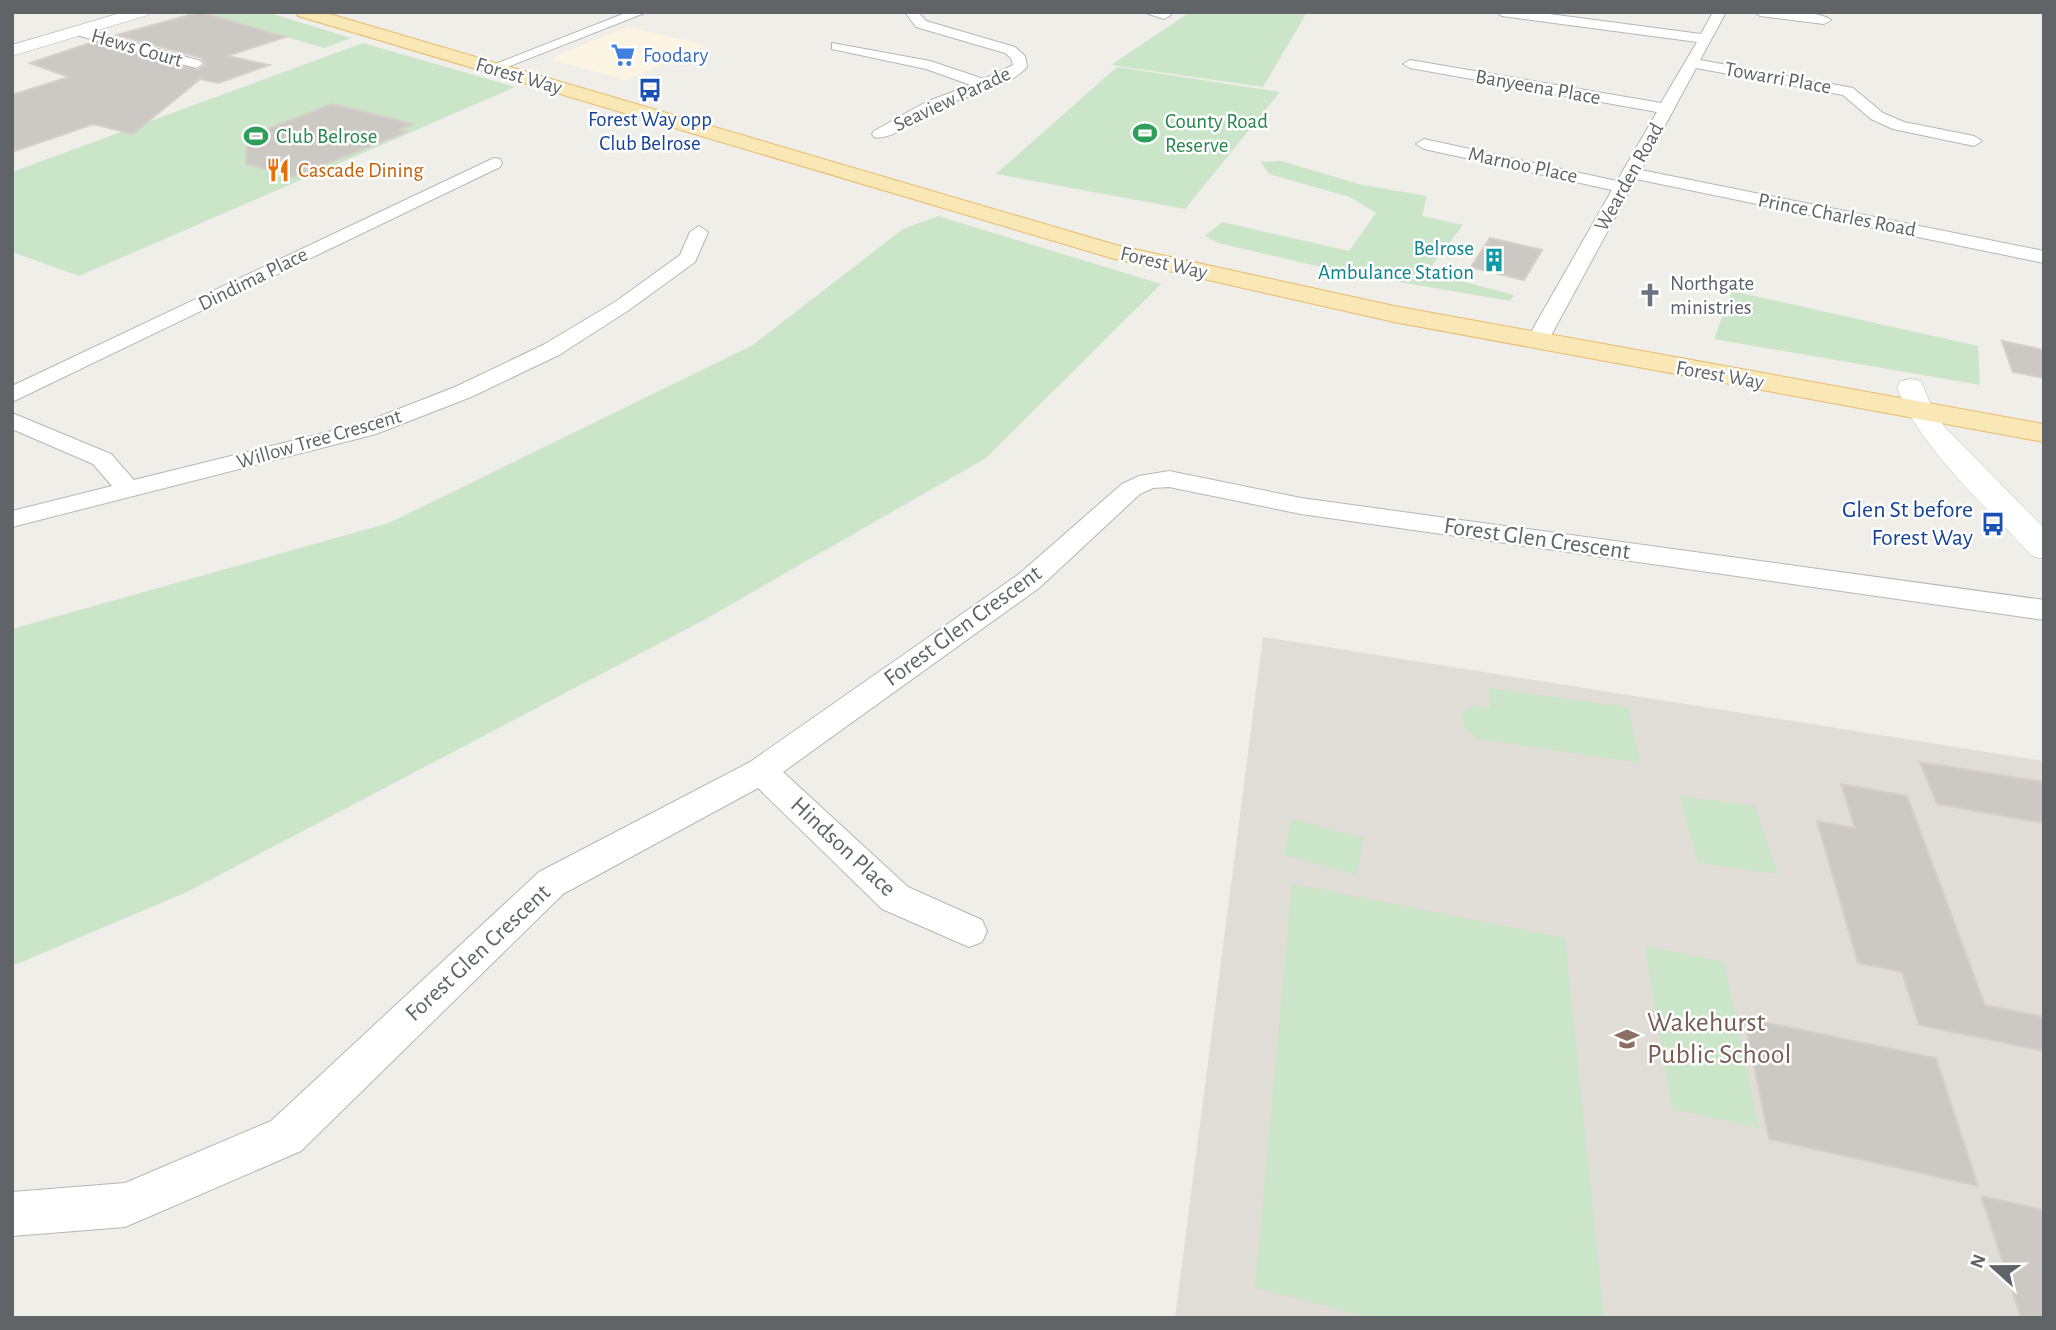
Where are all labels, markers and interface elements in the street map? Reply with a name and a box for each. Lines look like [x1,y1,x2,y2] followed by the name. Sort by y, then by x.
[89,25,185,71] street label: Hews Court
[609,41,637,69] supermarket icon: Foodary
[643,45,708,66] place label: Foodary
[473,54,565,98] street label: Forest Way
[1723,58,1833,98] street label: Towarri Place
[890,63,1014,135] street label: Seaview Parade
[1474,66,1602,108] street label: Banyeena Place
[636,76,664,104] bus stop icon: Forest Way opp Club Belrose
[588,109,712,154] place label: Forest Way opp Club Belrose
[1165,111,1268,156] place label: County Road Reserve
[1131,119,1159,147] sports icon: County Road Reserve
[1591,119,1667,235] street label: Wearden Road
[242,122,270,150] sports icon: Club Belrose
[276,126,378,147] place label: Club Belrose
[1466,143,1580,187] street label: Marnoo Place
[264,156,292,184] restaurant icon: Cascade Dining
[298,160,424,181] place label: Cascade Dining
[1756,189,1918,241] street label: Prince Charles Road
[1318,238,1474,283] place label: Belrose Ambulance Station
[195,243,311,315] street label: Dindima Place
[1118,243,1210,283] street label: Forest Way
[1480,246,1508,274] building icon: Belrose Ambulance Station
[1670,273,1754,318] place label: Northgate ministries
[1636,281,1664,309] church icon: Northgate ministries
[1674,357,1766,393] street label: Forest Way
[234,405,404,473] street label: Willow Tree Crescent
[1842,498,1973,550] place label: Glen St before Forest Way
[1979,510,2007,538] bus stop icon: Glen St before Forest Way
[1442,514,1632,564] street label: Forest Glen Crescent
[880,561,1046,691] street label: Forest Glen Crescent
[786,793,900,901] street label: Hindson Place
[401,880,555,1026] street label: Forest Glen Crescent
[1647,1009,1791,1069] place label: Wakehurst Public School
[1613,1025,1641,1053] school or university icon: Wakehurst Public School
[1958,1232,2028,1302] north arrow
[1967,1252,1990,1271] text: N

